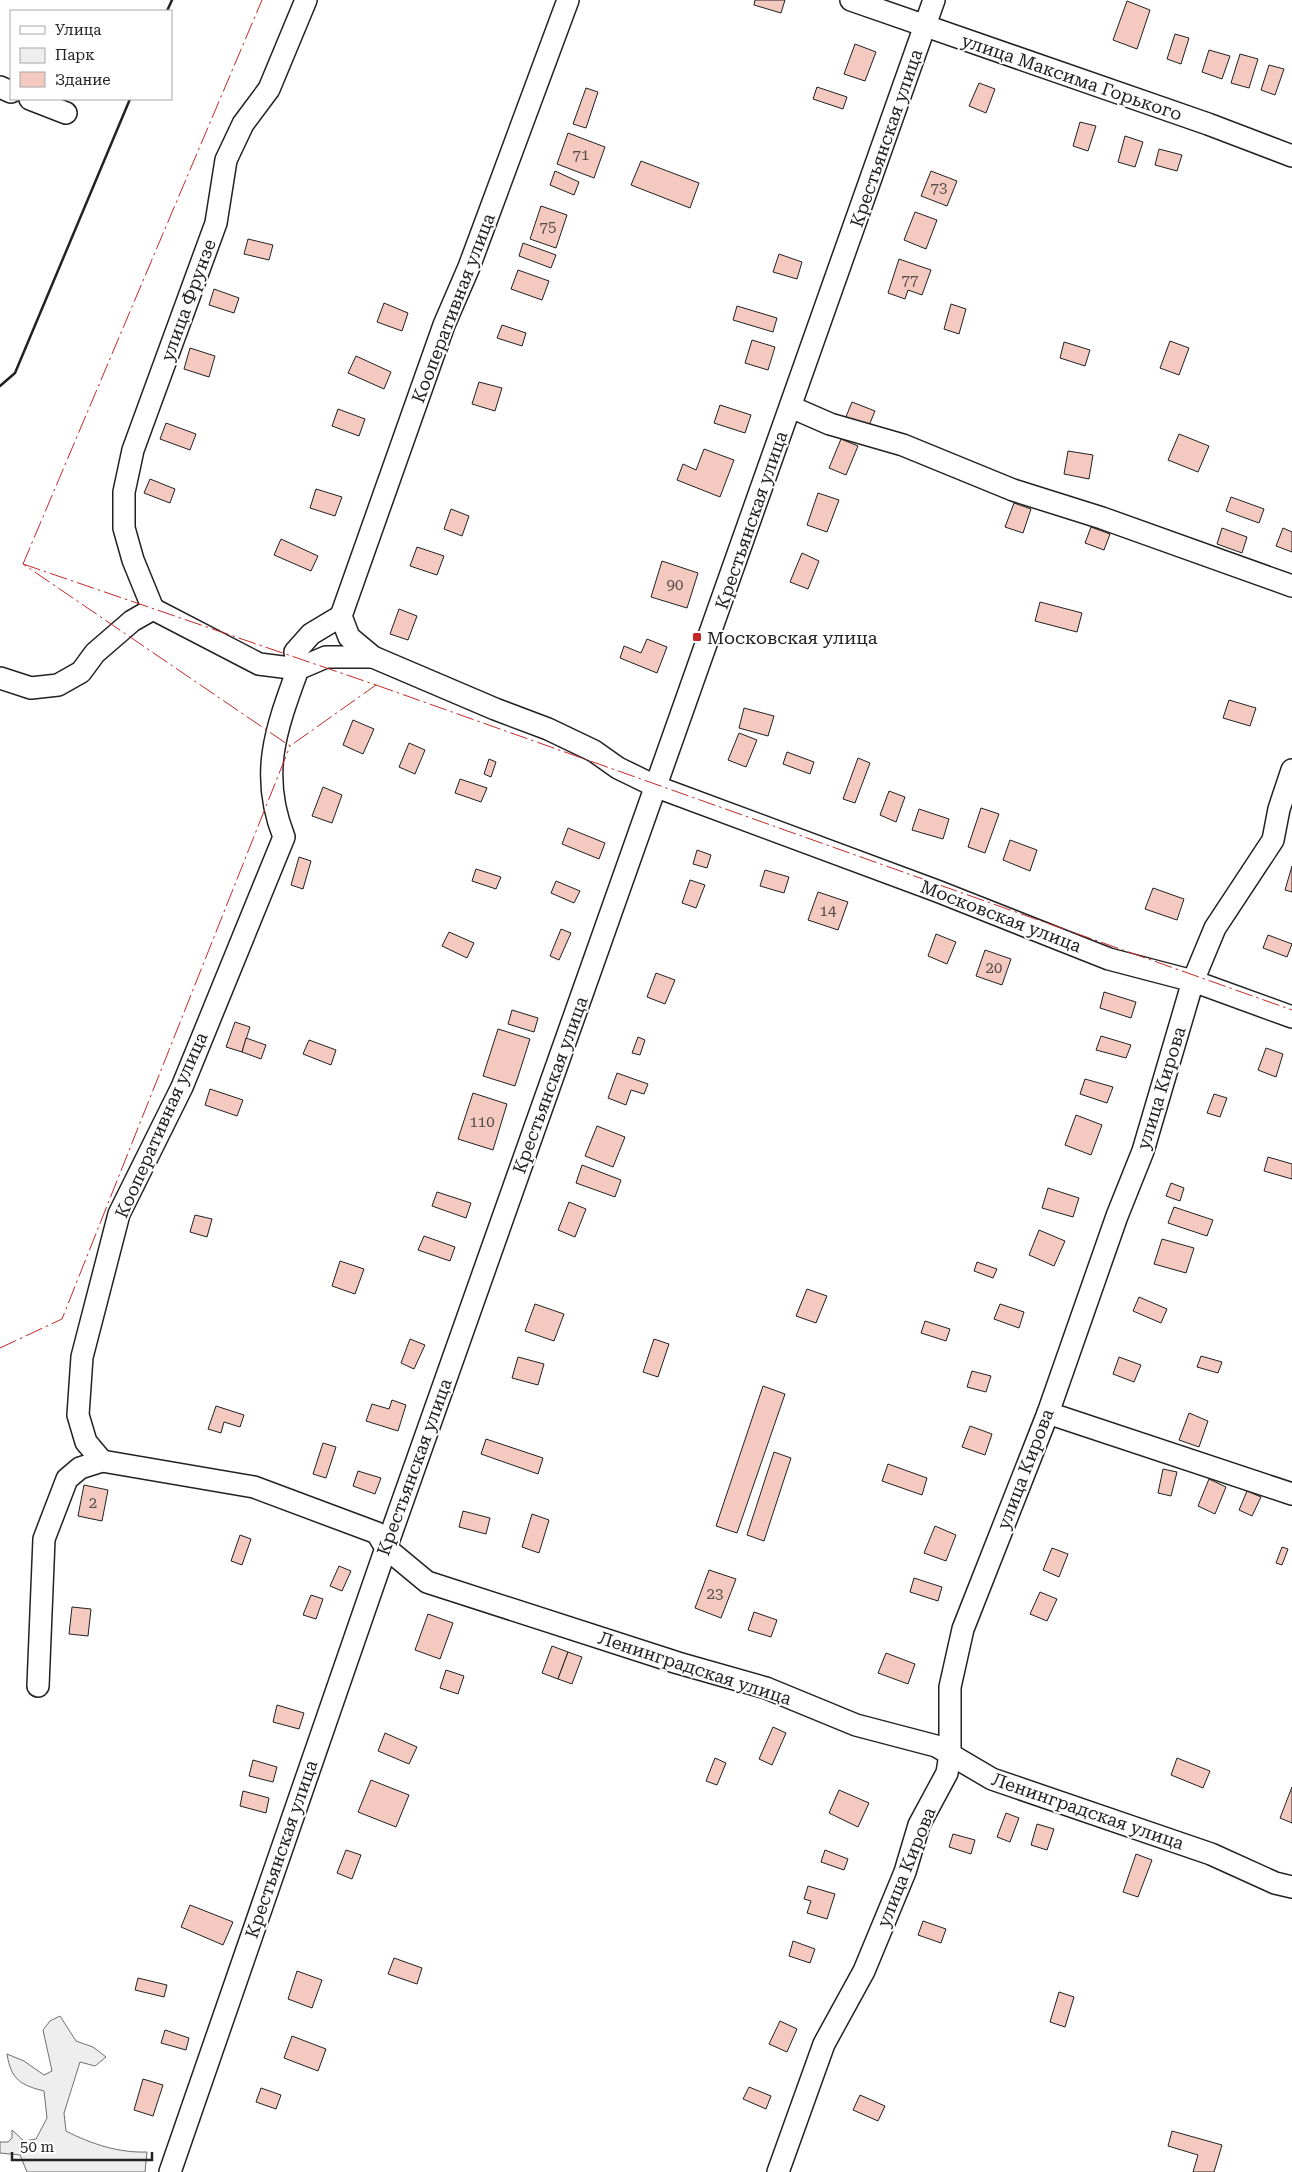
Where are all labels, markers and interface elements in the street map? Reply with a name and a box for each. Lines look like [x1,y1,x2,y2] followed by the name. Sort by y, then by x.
[10,10,172,100] legend
[55,21,101,39] text: Улица
[959,29,1185,125] street label: улица Максима Горького
[55,46,95,64] text: Парк
[846,46,926,230] street label: Крестьянская улица
[55,71,111,89] text: Здание
[573,146,589,164] house number: 71
[931,179,947,197] house number: 73
[407,210,499,406] street label: Кооперативная улица
[540,218,556,236] house number: 75
[156,236,220,364] street label: улица Фрунзе
[902,271,918,289] house number: 77
[711,428,791,612] street label: Крестьянская улица
[667,576,683,594] house number: 90
[707,627,878,648] place label: Московская улица
[691,631,703,643] marker: Московская улица
[918,876,1085,956] street label: Московская улица
[820,902,837,920] house number: 14
[986,959,1002,977] house number: 20
[508,993,592,1176] street label: Крестьянская улица
[1132,1024,1190,1152] street label: улица Кирова
[110,1029,212,1221] street label: Кооперативная улица
[469,1113,495,1131] house number: 110
[372,1375,456,1558] street label: Крестьянская улица
[992,1406,1058,1532] street label: улица Кирова
[89,1494,97,1512] house number: 2
[707,1585,723,1603] house number: 23
[596,1627,794,1709] street label: Ленинградская улица
[241,1757,321,1941] street label: Крестьянская улица
[989,1768,1187,1854] street label: Ленинградская улица
[872,1804,940,1930] street label: улица Кирова
[12,2130,152,2162] scale bar
[20,2138,55,2156] text: 50 m

